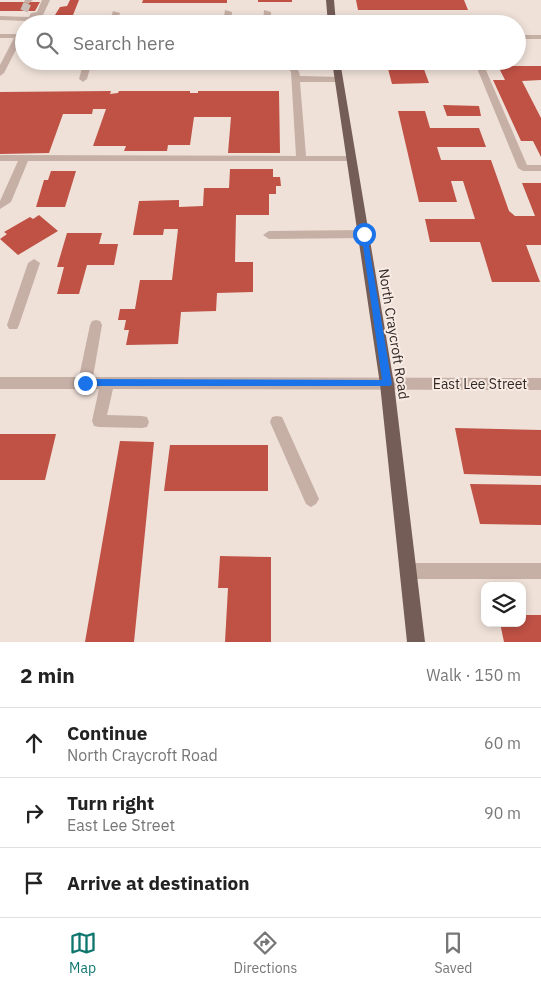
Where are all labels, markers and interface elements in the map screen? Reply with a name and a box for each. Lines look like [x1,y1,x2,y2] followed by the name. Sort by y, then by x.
[15,15,526,70] search box
[33,29,61,57] icon: search
[73,31,175,55] text: Search here
[353,223,376,246] route start
[375,267,413,401] street label: North Craycroft Road
[74,372,97,395] route end
[433,375,527,393] street label: East Lee Street
[481,582,526,627] map controls
[481,582,526,627] button: layers
[20,661,75,689] text: 2 min
[426,665,521,685] text: Walk · 150 m
[67,721,147,745] text: Continue
[20,729,48,757] icon: ahead
[484,733,521,753] text: 60 m
[67,745,218,765] text: North Craycroft Road
[67,791,154,815] text: Turn right
[20,799,48,827] icon: right
[484,803,521,823] text: 90 m
[67,815,175,835] text: East Lee Street
[20,869,48,897] icon: arrive
[67,871,250,895] text: Arrive at destination
[69,929,97,977] tab: Map
[234,929,297,977] tab: Directions
[434,929,472,977] tab: Saved

